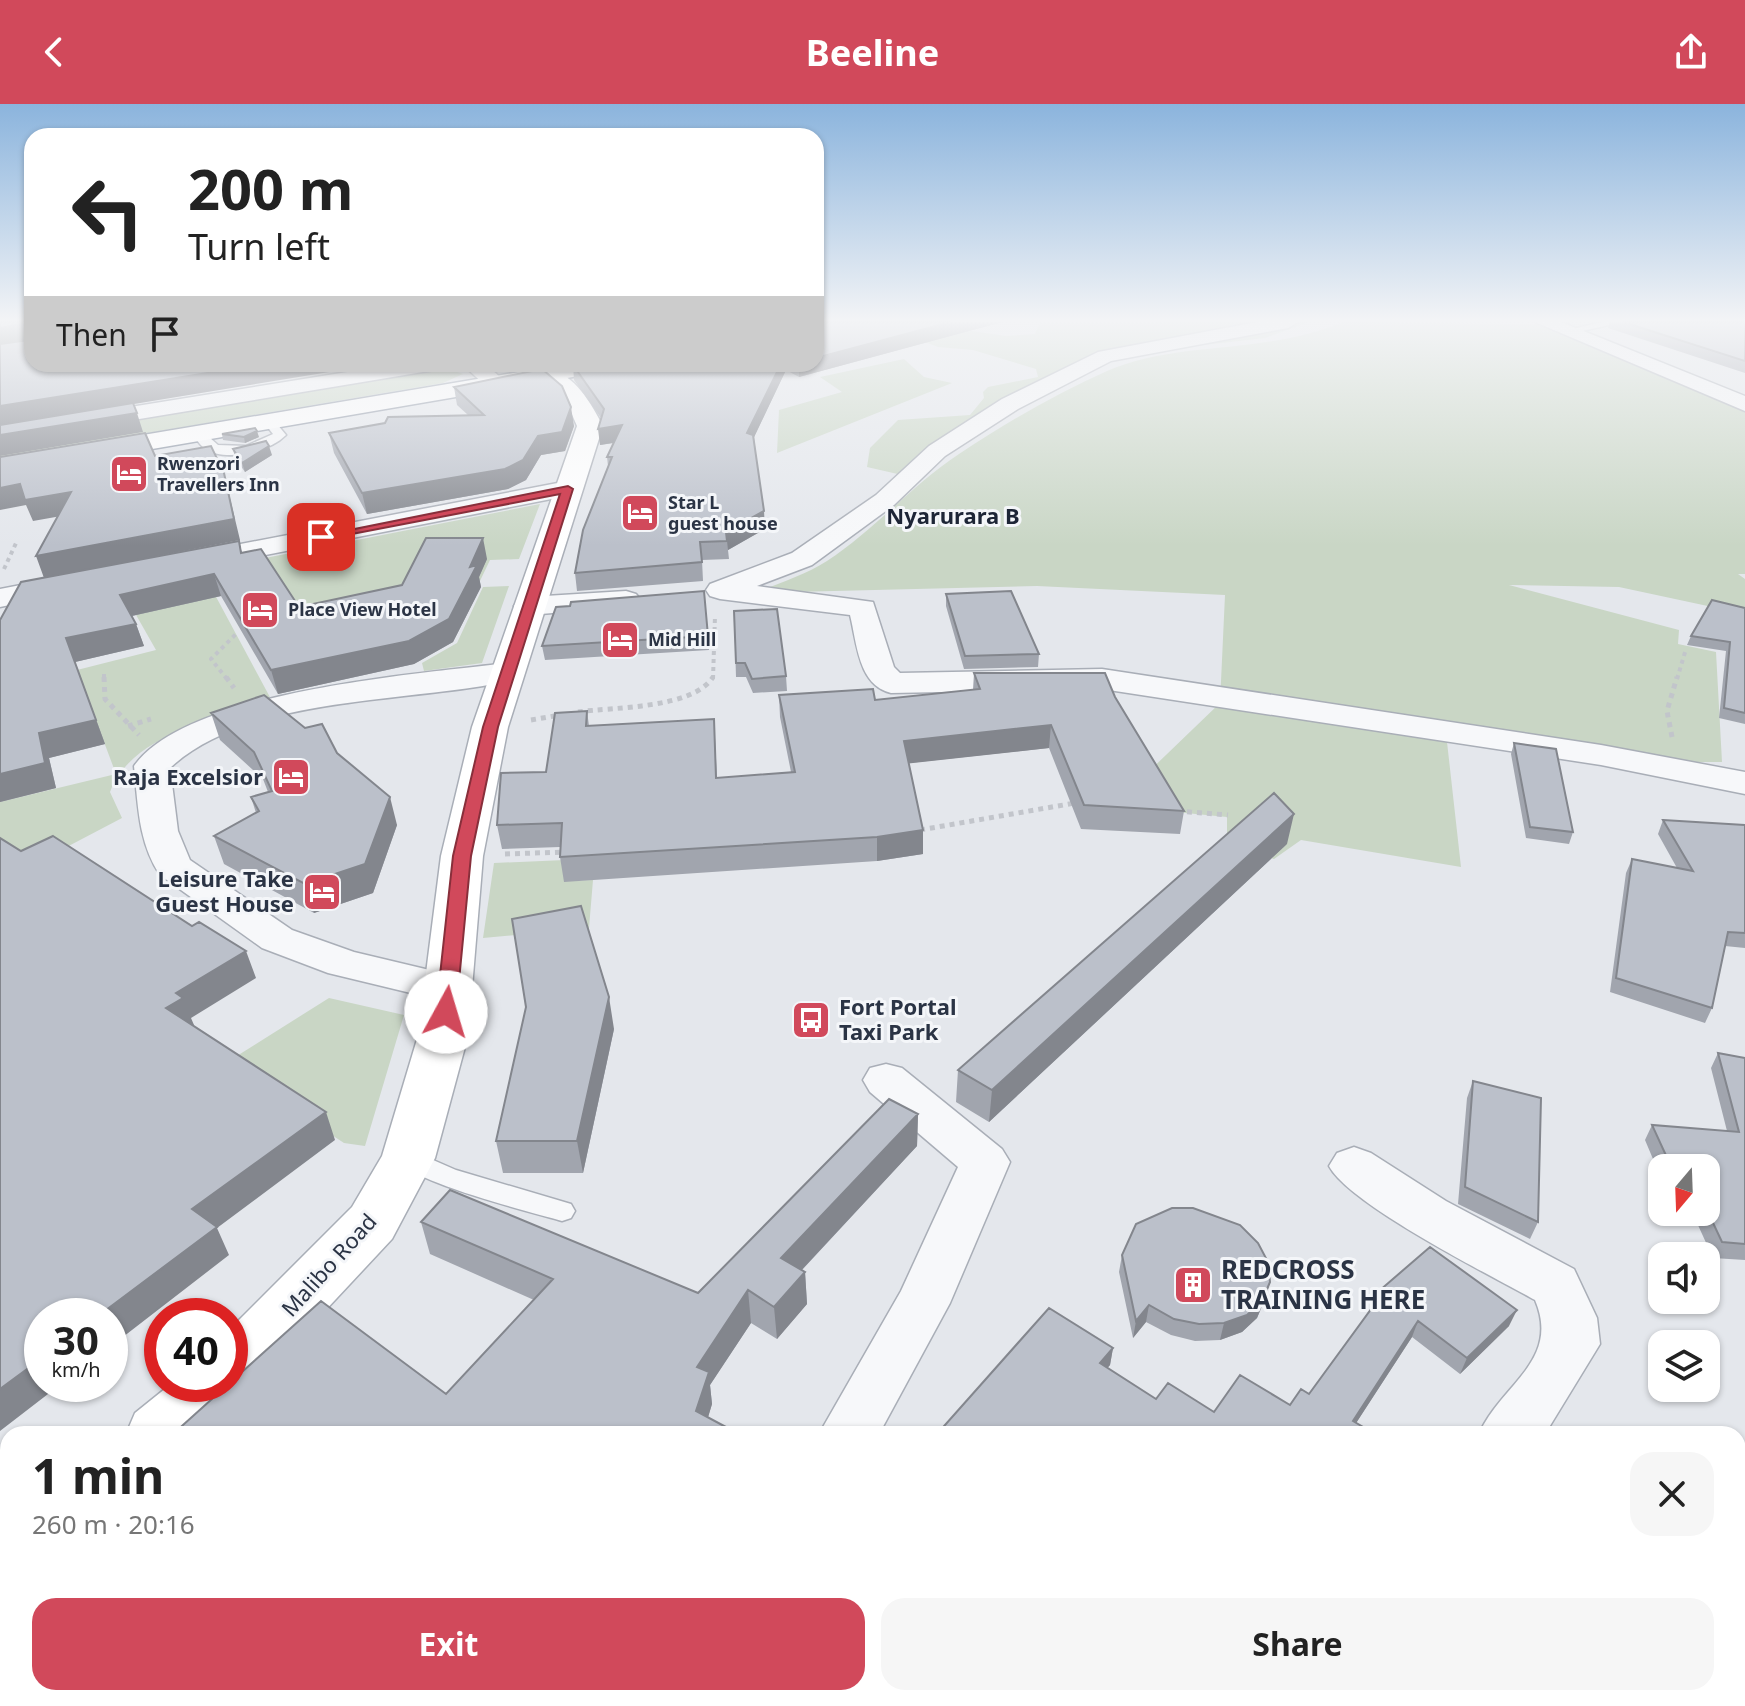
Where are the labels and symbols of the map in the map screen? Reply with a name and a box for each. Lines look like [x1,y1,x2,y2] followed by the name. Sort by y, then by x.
[157,451,280,496] place label: Rwenzori Travellers Inn
[108,453,150,495] hotel icon: Rwenzori Travellers Inn
[668,490,778,535] place label: Star L guest house
[619,492,661,534] hotel icon: Star L guest house
[886,500,1020,530] district label: Nyarurara B
[287,503,355,571] pin
[239,589,281,631] hotel icon: Place View Hotel
[288,597,437,621] place label: Place View Hotel
[599,619,641,661] hotel icon: Mid Hill
[648,627,716,651] place label: Mid Hill
[270,756,312,798] hotel icon: Raja Excelsior
[113,761,263,791] place label: Raja Excelsior
[155,863,294,918] place label: Leisure Take Guest House
[301,871,343,913] hotel icon: Leisure Take Guest House
[404,970,488,1054] position arrow
[839,991,956,1046] place label: Fort Portal Taxi Park
[790,999,832,1041] bus stop icon: Fort Portal Taxi Park
[1648,1154,1720,1226] north arrow
[274,1206,383,1322] street label: Malibo Road
[1221,1251,1425,1317] place label: REDCROSS TRAINING HERE
[1172,1264,1214,1306] building icon: REDCROSS TRAINING HERE
[144,1298,248,1402] speed limit sign: 40

